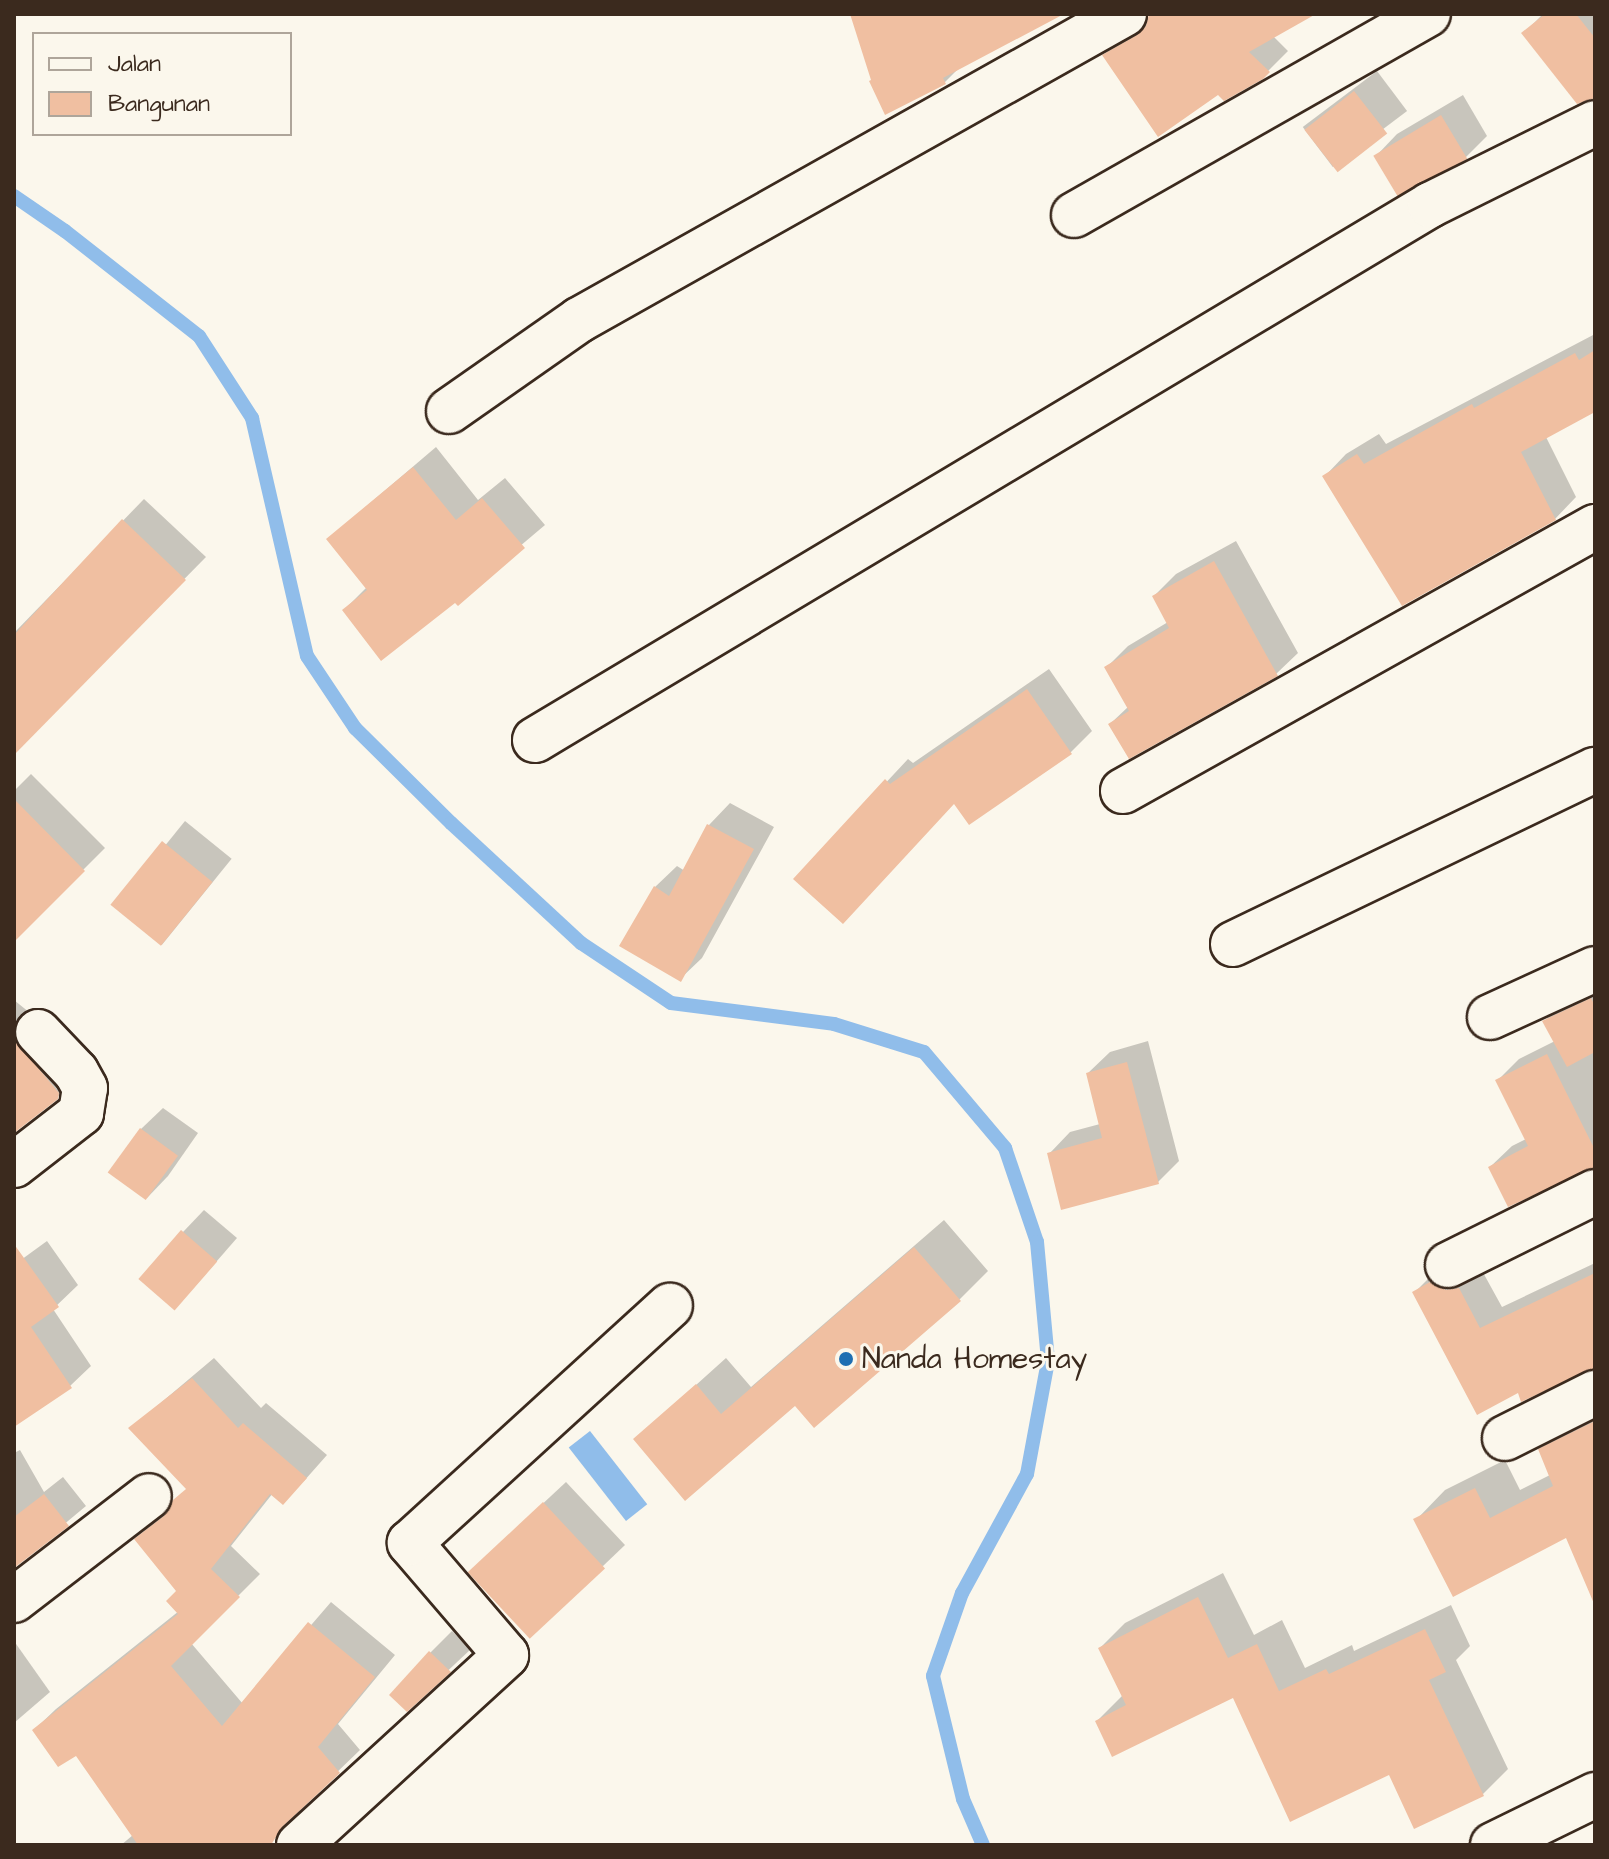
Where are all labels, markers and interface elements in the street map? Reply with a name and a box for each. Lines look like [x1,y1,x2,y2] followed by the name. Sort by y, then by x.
[32,32,292,136] legend
[108,47,161,81] text: Jalan
[108,87,210,121] text: Bangunan
[862,1341,1087,1377] place label: Nanda Homestay
[837,1350,855,1368] marker: Nanda Homestay

